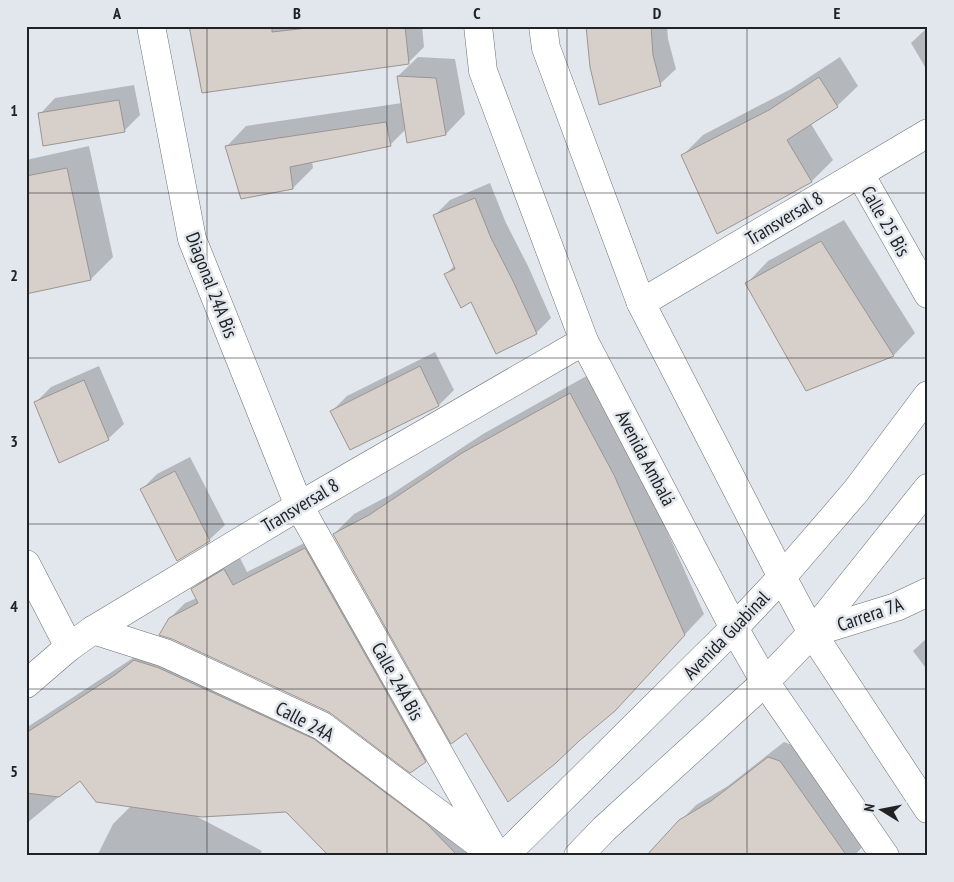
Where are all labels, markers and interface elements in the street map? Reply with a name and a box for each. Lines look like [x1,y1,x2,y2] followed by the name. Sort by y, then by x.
[112,3,122,23] text: A
[293,3,301,23] text: B
[473,3,481,23] text: C
[653,3,662,23] text: D
[834,3,841,23] text: E
[10,100,18,120] text: 1
[856,181,916,261] street label: Calle 25 Bis
[741,186,827,250] street label: Transversal 8
[181,229,243,341] street label: Diagonal 24A Bis
[10,265,18,285] text: 2
[611,406,681,510] street label: Avenida Ambalá
[10,431,18,451] text: 3
[257,473,343,537] street label: Transversal 8
[678,585,775,684] street label: Avenida Guabinal
[834,592,906,636] street label: Carrera 7A
[10,596,18,616] text: 4
[367,638,429,724] street label: Calle 24A Bis
[272,696,338,746] street label: Calle 24A
[10,761,18,781] text: 5
[856,784,906,834] north arrow
[860,802,879,813] text: N

